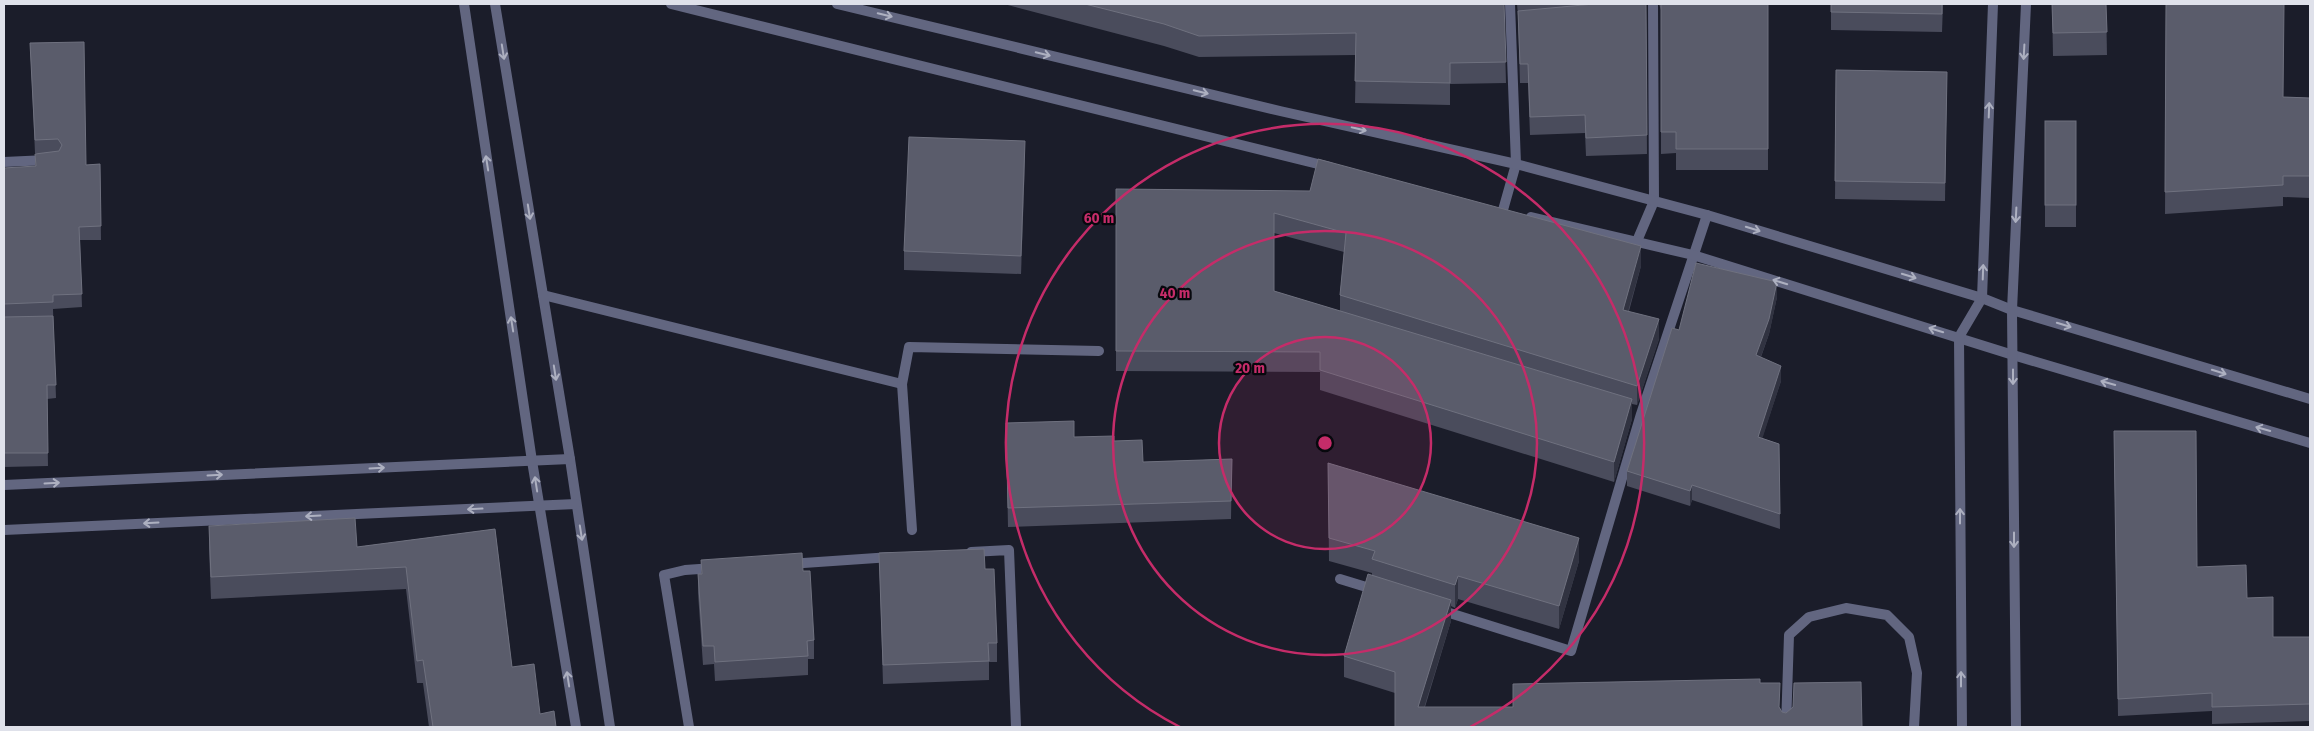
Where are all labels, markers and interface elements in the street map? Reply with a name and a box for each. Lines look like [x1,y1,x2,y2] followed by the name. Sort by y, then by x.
[876,11,892,20] one-way arrow
[498,43,508,59] one-way arrow
[2019,44,2028,60] one-way arrow
[1034,49,1050,59] one-way arrow
[1192,88,1208,97] one-way arrow
[1984,102,1994,118] one-way arrow
[1350,125,1366,134] one-way arrow
[482,155,492,171] one-way arrow
[525,204,535,220] one-way arrow
[2011,206,2021,223] one-way arrow
[1084,209,1114,227] text: 60 m
[1745,225,1761,234] one-way arrow
[1978,264,1987,280] one-way arrow
[1901,271,1917,281] one-way arrow
[1773,277,1789,287] one-way arrow
[1160,284,1190,302] text: 40 m
[506,316,516,332] one-way arrow
[2055,321,2071,331] one-way arrow
[1928,325,1944,335] one-way arrow
[1234,359,1265,377] text: 20 m
[551,364,561,380] one-way arrow
[2211,367,2227,377] one-way arrow
[2008,368,2018,385] one-way arrow
[2100,377,2116,387] one-way arrow
[2256,423,2272,433] one-way arrow
[1316,434,1334,452] centre of rings
[368,463,385,473] one-way arrow
[207,471,223,480] one-way arrow
[531,477,541,493] one-way arrow
[44,478,60,487] one-way arrow
[468,504,484,513] one-way arrow
[1955,508,1965,524] one-way arrow
[305,511,322,521] one-way arrow
[143,519,159,528] one-way arrow
[576,525,586,541] one-way arrow
[2009,531,2019,547] one-way arrow
[1956,671,1966,687] one-way arrow
[562,672,572,688] one-way arrow

